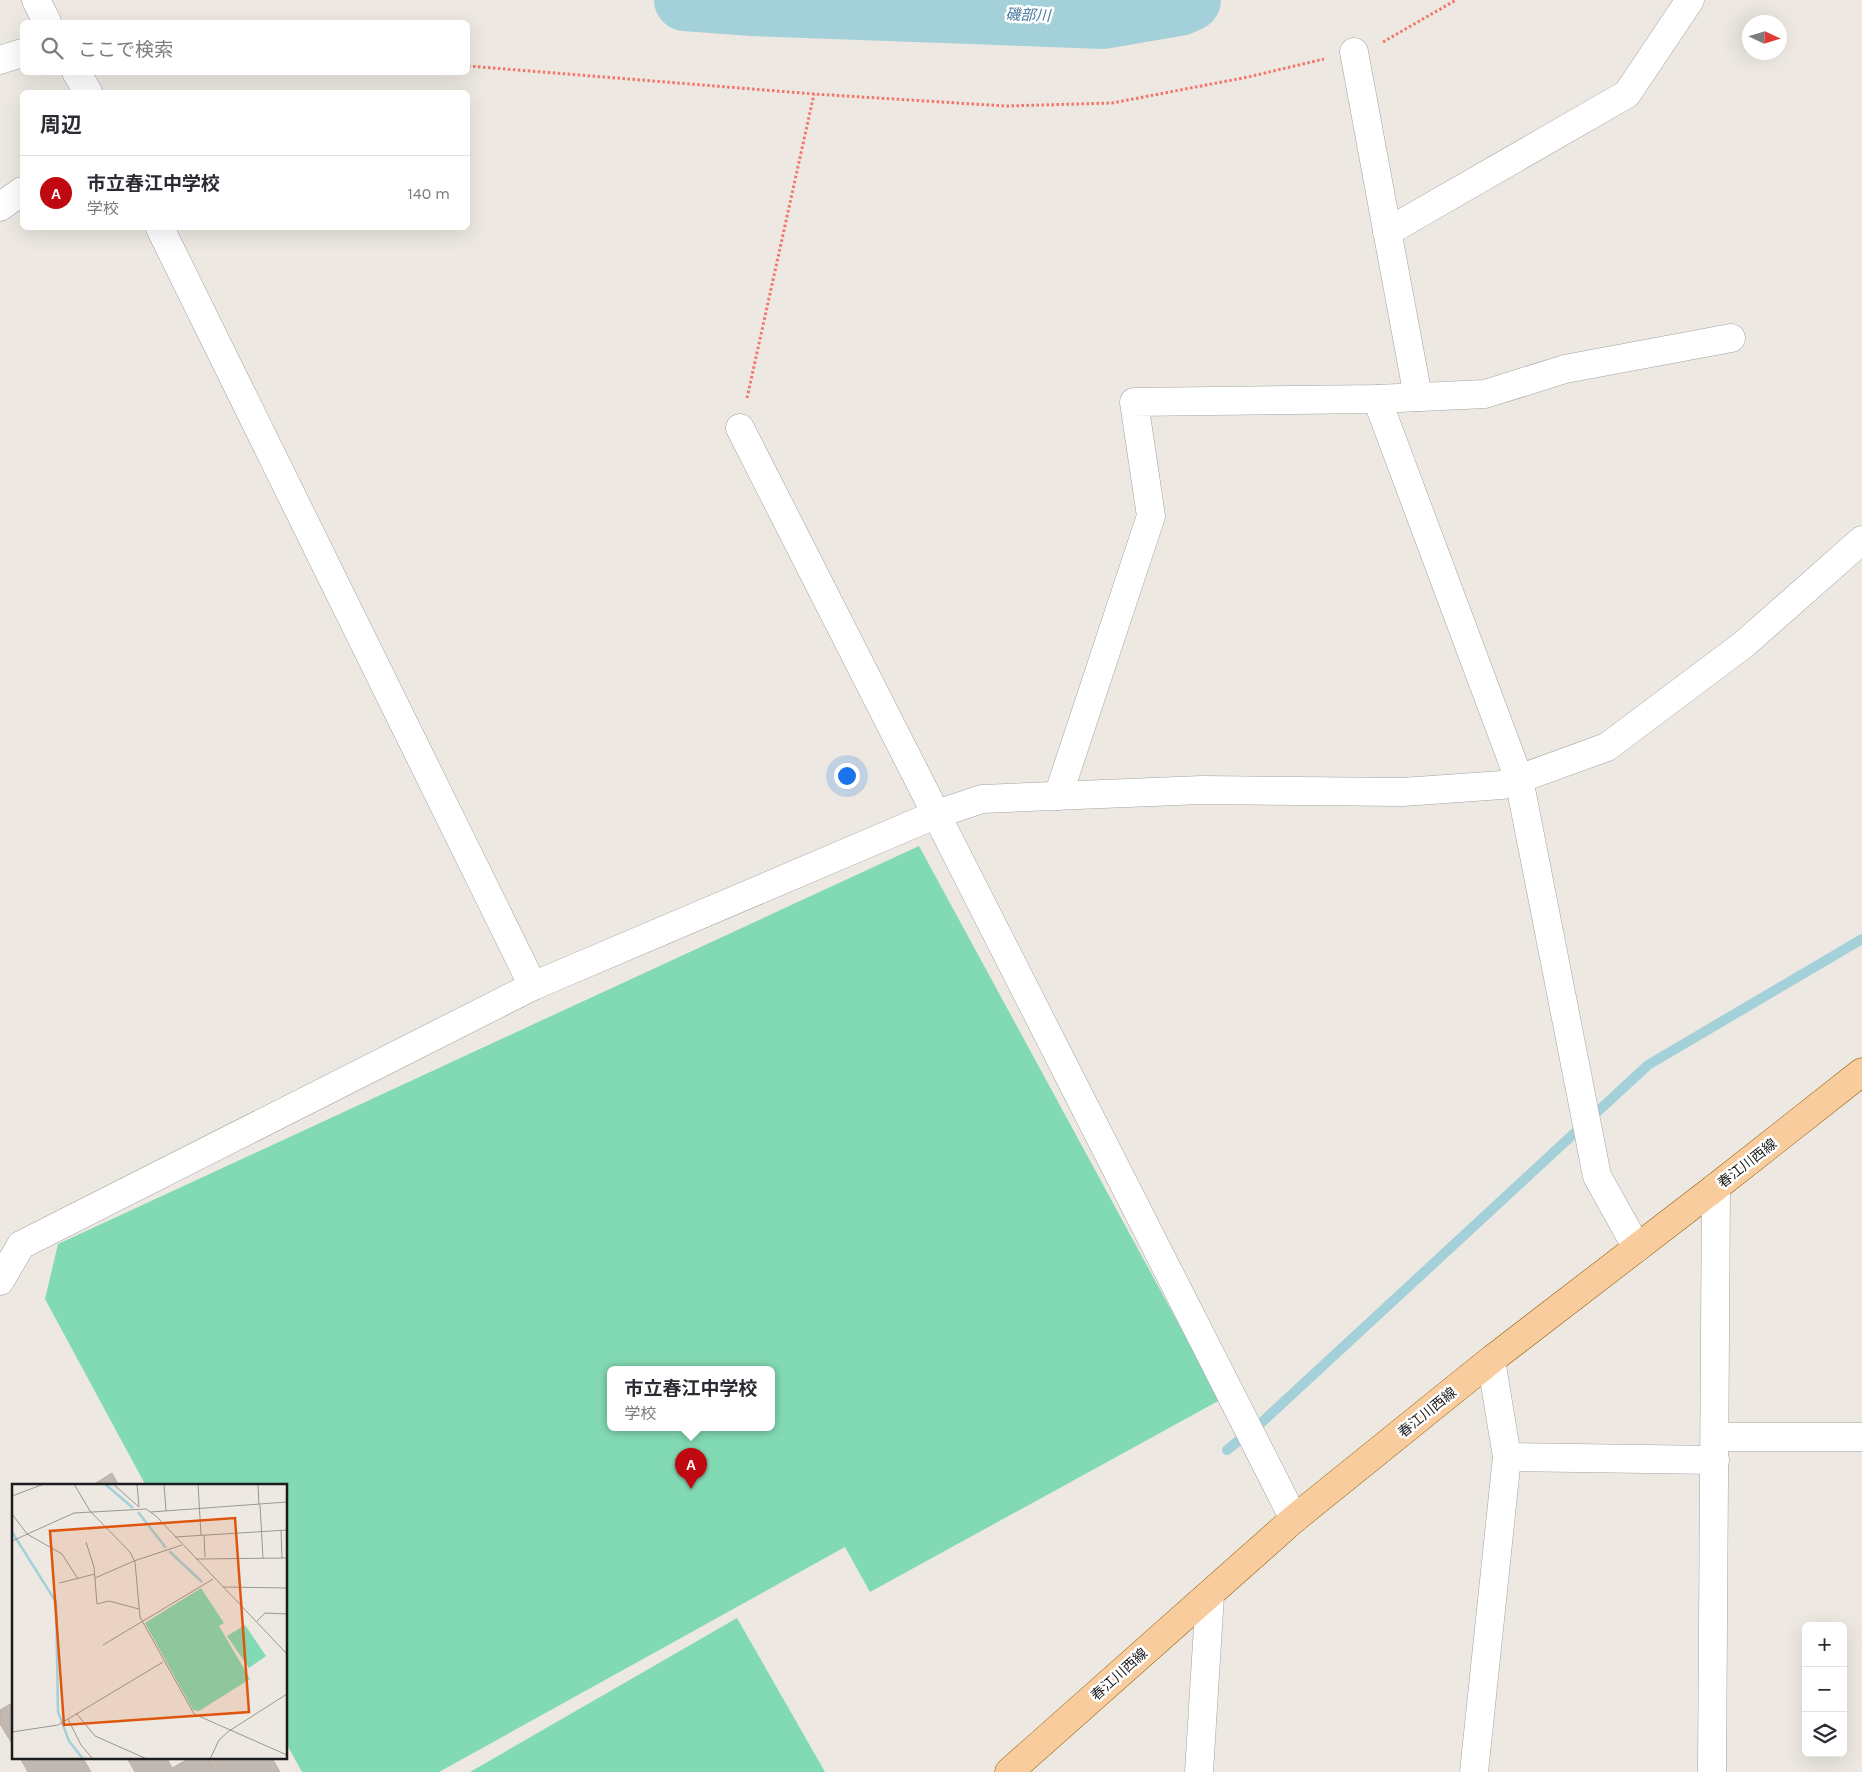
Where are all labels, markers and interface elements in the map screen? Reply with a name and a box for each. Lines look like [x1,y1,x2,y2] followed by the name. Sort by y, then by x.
[1005,5,1053,25] water label: 磯部川
[1742,15,1787,60] north arrow
[20,20,470,75] search box
[38,34,66,62] icon: search
[78,39,173,61] text: ここで検索
[40,113,82,137] text: 周辺
[87,173,220,195] text: 市立春江中学校
[51,184,61,203] text: A
[408,184,450,203] text: 140 m
[87,199,119,218] text: 学校
[834,763,860,789] your location
[1714,1135,1780,1192] street label: 春江川西線
[607,1366,775,1431] popup
[624,1378,758,1400] text: 市立春江中学校
[1395,1384,1460,1441] street label: 春江川西線
[624,1404,657,1423] text: 学校
[675,1448,707,1489] pin: A
[12,1484,288,1760] inset map
[1802,1622,1847,1757] map controls
[1802,1622,1847,1667] button: +
[1088,1645,1151,1704] street label: 春江川西線
[1802,1667,1847,1712] button: −
[1802,1712,1847,1757] button: layers

